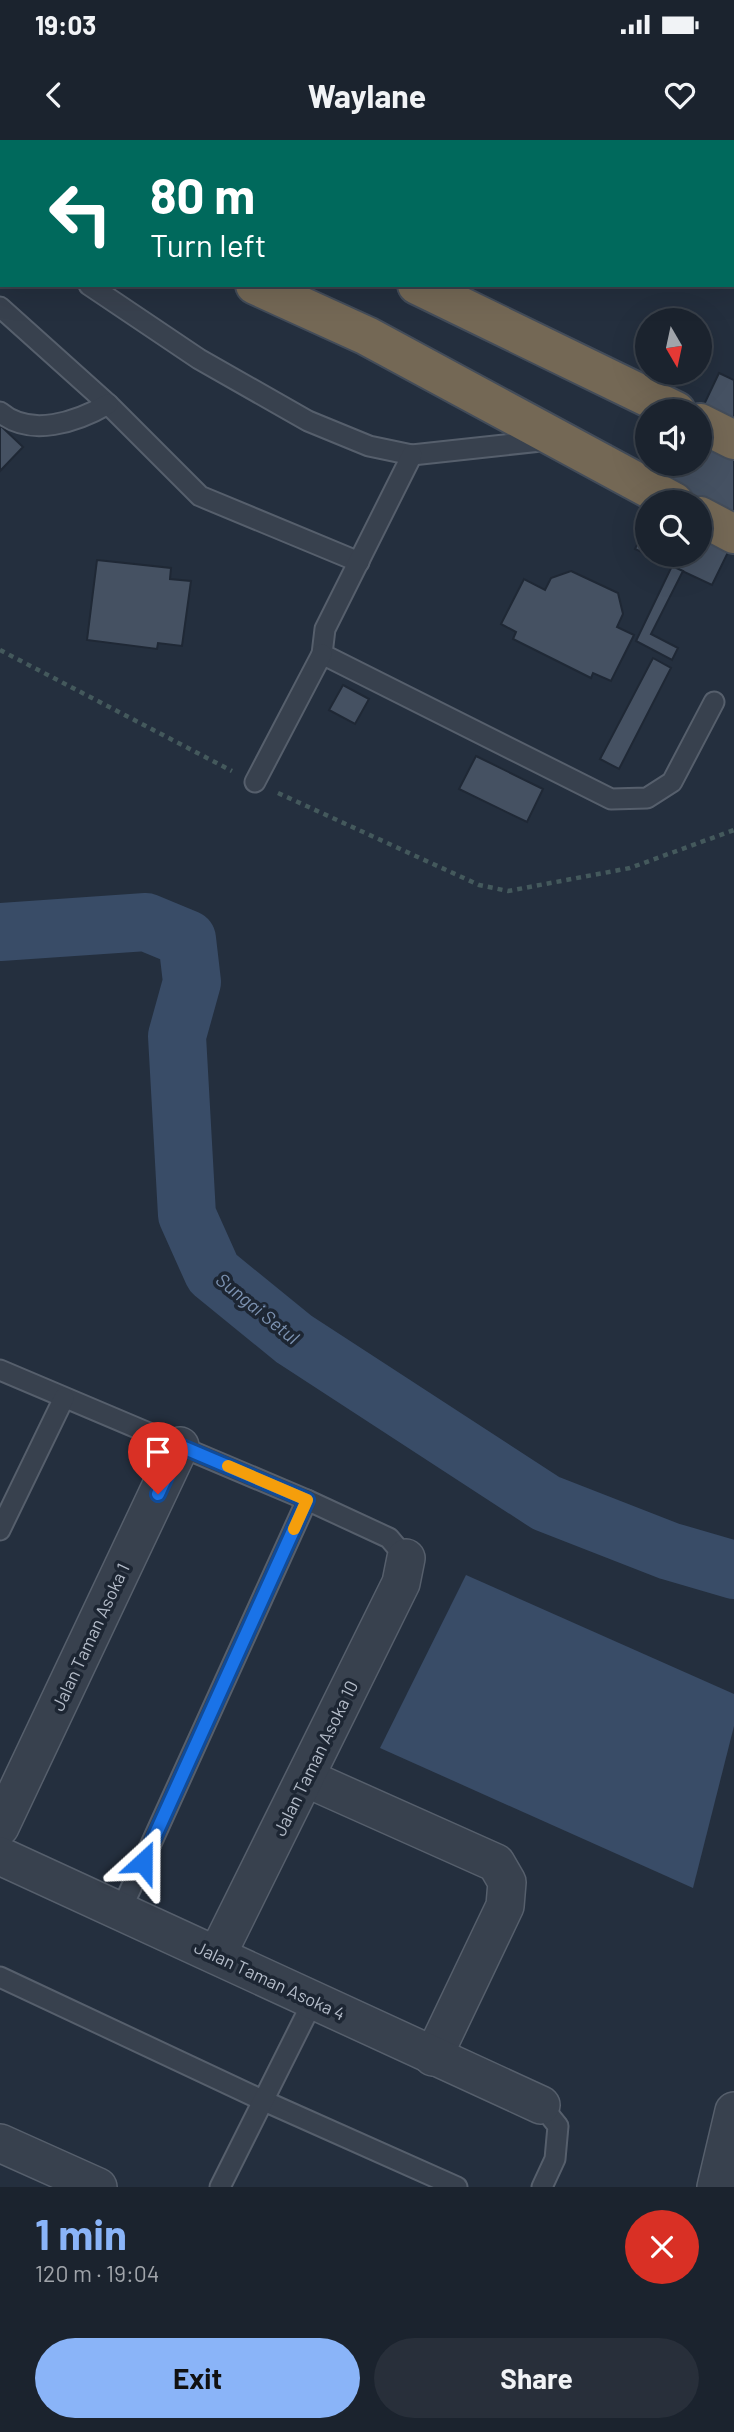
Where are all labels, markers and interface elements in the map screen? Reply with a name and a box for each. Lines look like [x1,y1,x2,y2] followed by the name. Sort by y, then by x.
[35,9,96,40] text: 19:03
[35,76,73,114] icon: back
[308,76,426,114] text: Waylane
[661,76,699,114] icon: heart
[150,165,255,224] text: 80 m
[35,168,126,259] icon: left
[150,225,267,263] text: Turn left
[635,308,712,385] north arrow
[635,308,712,567] map controls
[635,399,712,476] button: sound
[635,490,712,567] button: search
[212,1268,305,1349] water label: Sungai Setul
[128,1422,188,1494] pin
[139,1433,177,1471] icon: arrive
[46,1560,134,1714] street label: Jalan Taman Asoka 1
[268,1677,362,1839] street label: Jalan Taman Asoka 10
[106,1825,180,1899] position arrow
[191,1935,349,2025] street label: Jalan Taman Asoka 4
[35,2208,127,2258] text: 1 min
[625,2210,699,2284] button: close
[35,2259,160,2287] text: 120 m · 19:04
[35,2338,360,2418] button: Exit
[374,2338,699,2418] button: Share

